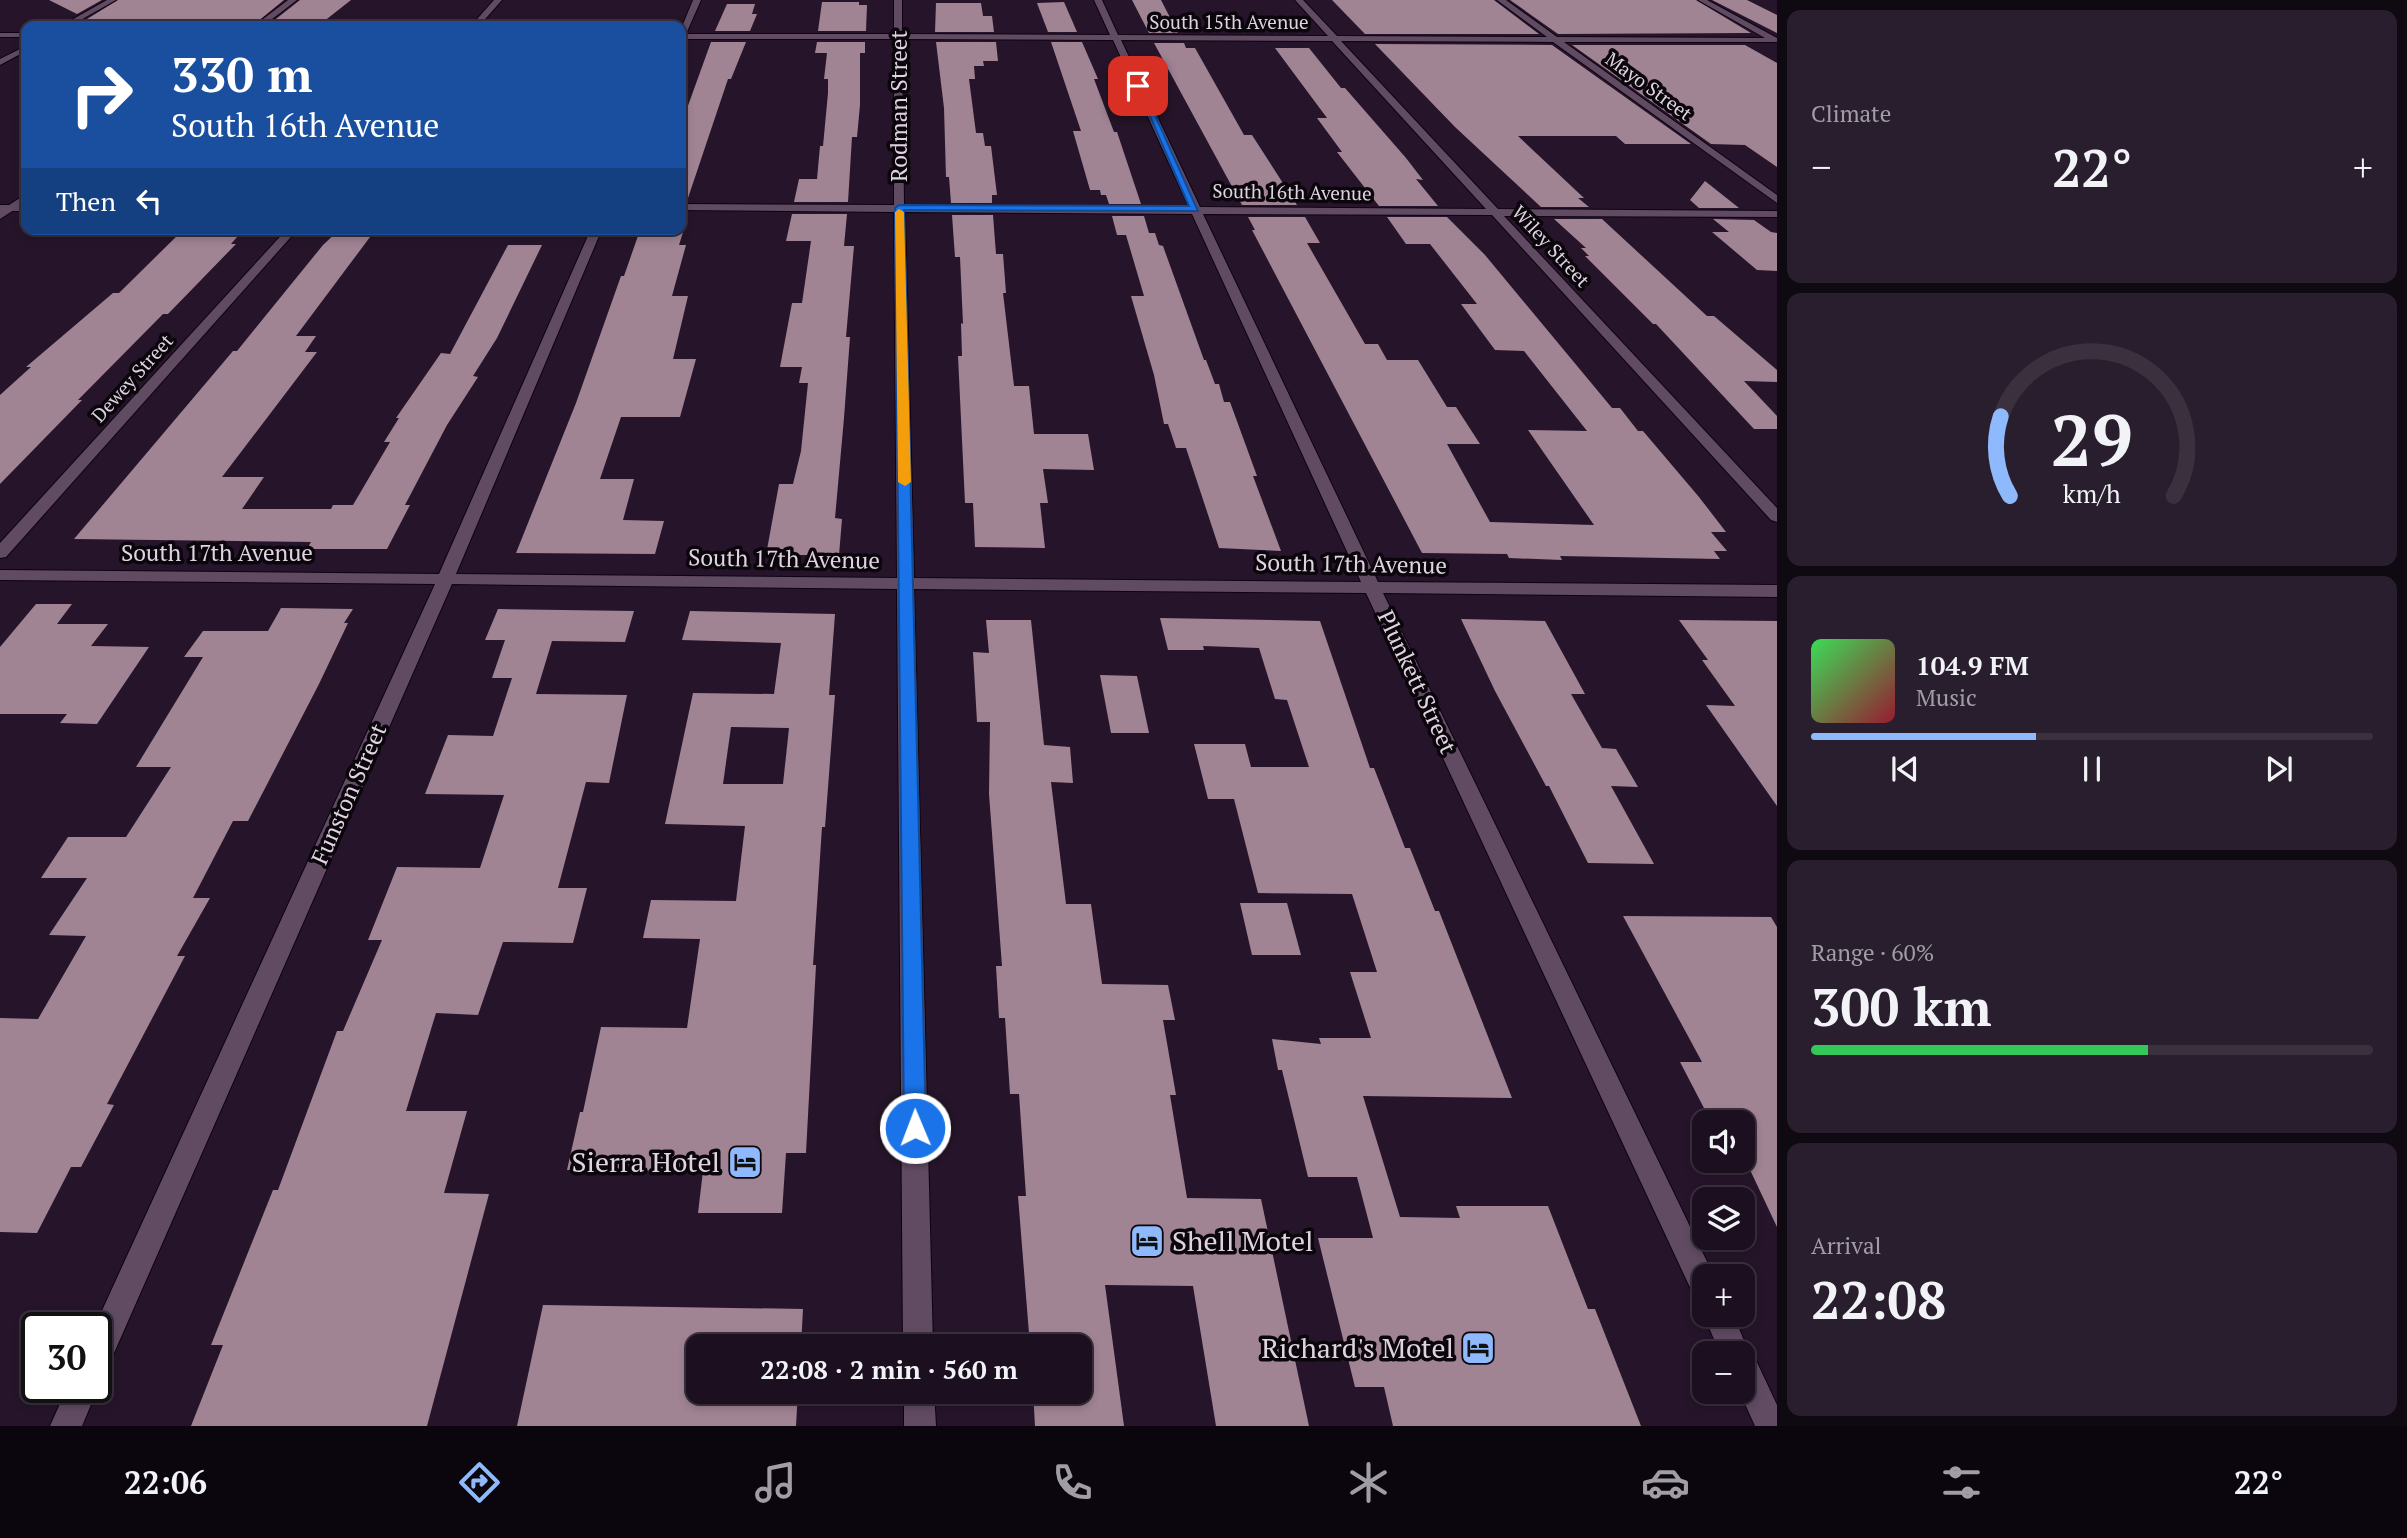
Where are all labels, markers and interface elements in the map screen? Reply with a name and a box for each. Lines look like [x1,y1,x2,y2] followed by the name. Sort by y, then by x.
[1149,9,1309,34] street label: South 15th Avenue
[883,30,914,182] street label: Rodman Street
[171,41,313,106] text: 330 m
[1601,46,1698,125] street label: Mayo Street
[56,49,147,140] icon: right
[1108,56,1168,116] pin
[1119,67,1157,105] icon: arrive
[1811,98,1891,129] text: Climate
[171,104,439,146] text: South 16th Avenue
[2052,133,2132,202] text: 22°
[1811,142,1831,192] text: −
[2353,142,2373,192] text: +
[1212,178,1372,205] street label: South 16th Avenue
[130,182,168,220] icon: left
[56,184,116,218] text: Then
[1507,199,1596,292] street label: Wiley Street
[85,328,178,427] street label: Dewey Street
[2051,390,2133,487] text: 29
[2063,477,2121,510] text: km/h
[121,537,313,568] street label: South 17th Avenue
[688,541,880,576] street label: South 17th Avenue
[1255,546,1447,581] street label: South 17th Avenue
[1371,605,1464,759] street label: Plunkett Street
[1916,648,2029,682] text: 104.9 FM
[1916,682,1977,713] text: Music
[304,718,394,869] street label: Funston Street
[1886,750,1924,788] icon: previous
[2073,750,2111,788] icon: pause
[2260,750,2298,788] icon: next
[1811,937,1934,968] text: Range · 60%
[1811,972,1992,1041] text: 300 km
[878,1091,952,1165] position arrow
[1692,1110,1755,1404] map controls
[1692,1110,1755,1173] button: sound
[572,1143,720,1180] place label: Sierra Hotel
[726,1143,764,1181] hotel icon: Sierra Hotel
[1692,1187,1755,1250] button: layers
[1128,1222,1166,1260] hotel icon: Shell Motel
[1172,1222,1314,1259] place label: Shell Motel
[1811,1230,1882,1261] text: Arrival
[1692,1264,1755,1327] button: +
[1811,1265,1946,1334] text: 22:08
[21,1312,112,1403] speed limit sign: 30
[1261,1329,1454,1366] place label: Richard's Motel
[1459,1329,1497,1367] hotel icon: Richard's Motel
[1692,1341,1755,1404] button: −
[760,1352,1018,1386] text: 22:08 · 2 min · 560 m
[455,1458,504,1507] icon: directions
[751,1458,800,1507] icon: music
[1048,1458,1097,1507] icon: phone
[1344,1458,1393,1507] icon: climate
[1641,1458,1690,1507] icon: car
[1937,1458,1986,1507] icon: filters
[124,1461,207,1503] text: 22:06
[2234,1461,2283,1503] text: 22°

